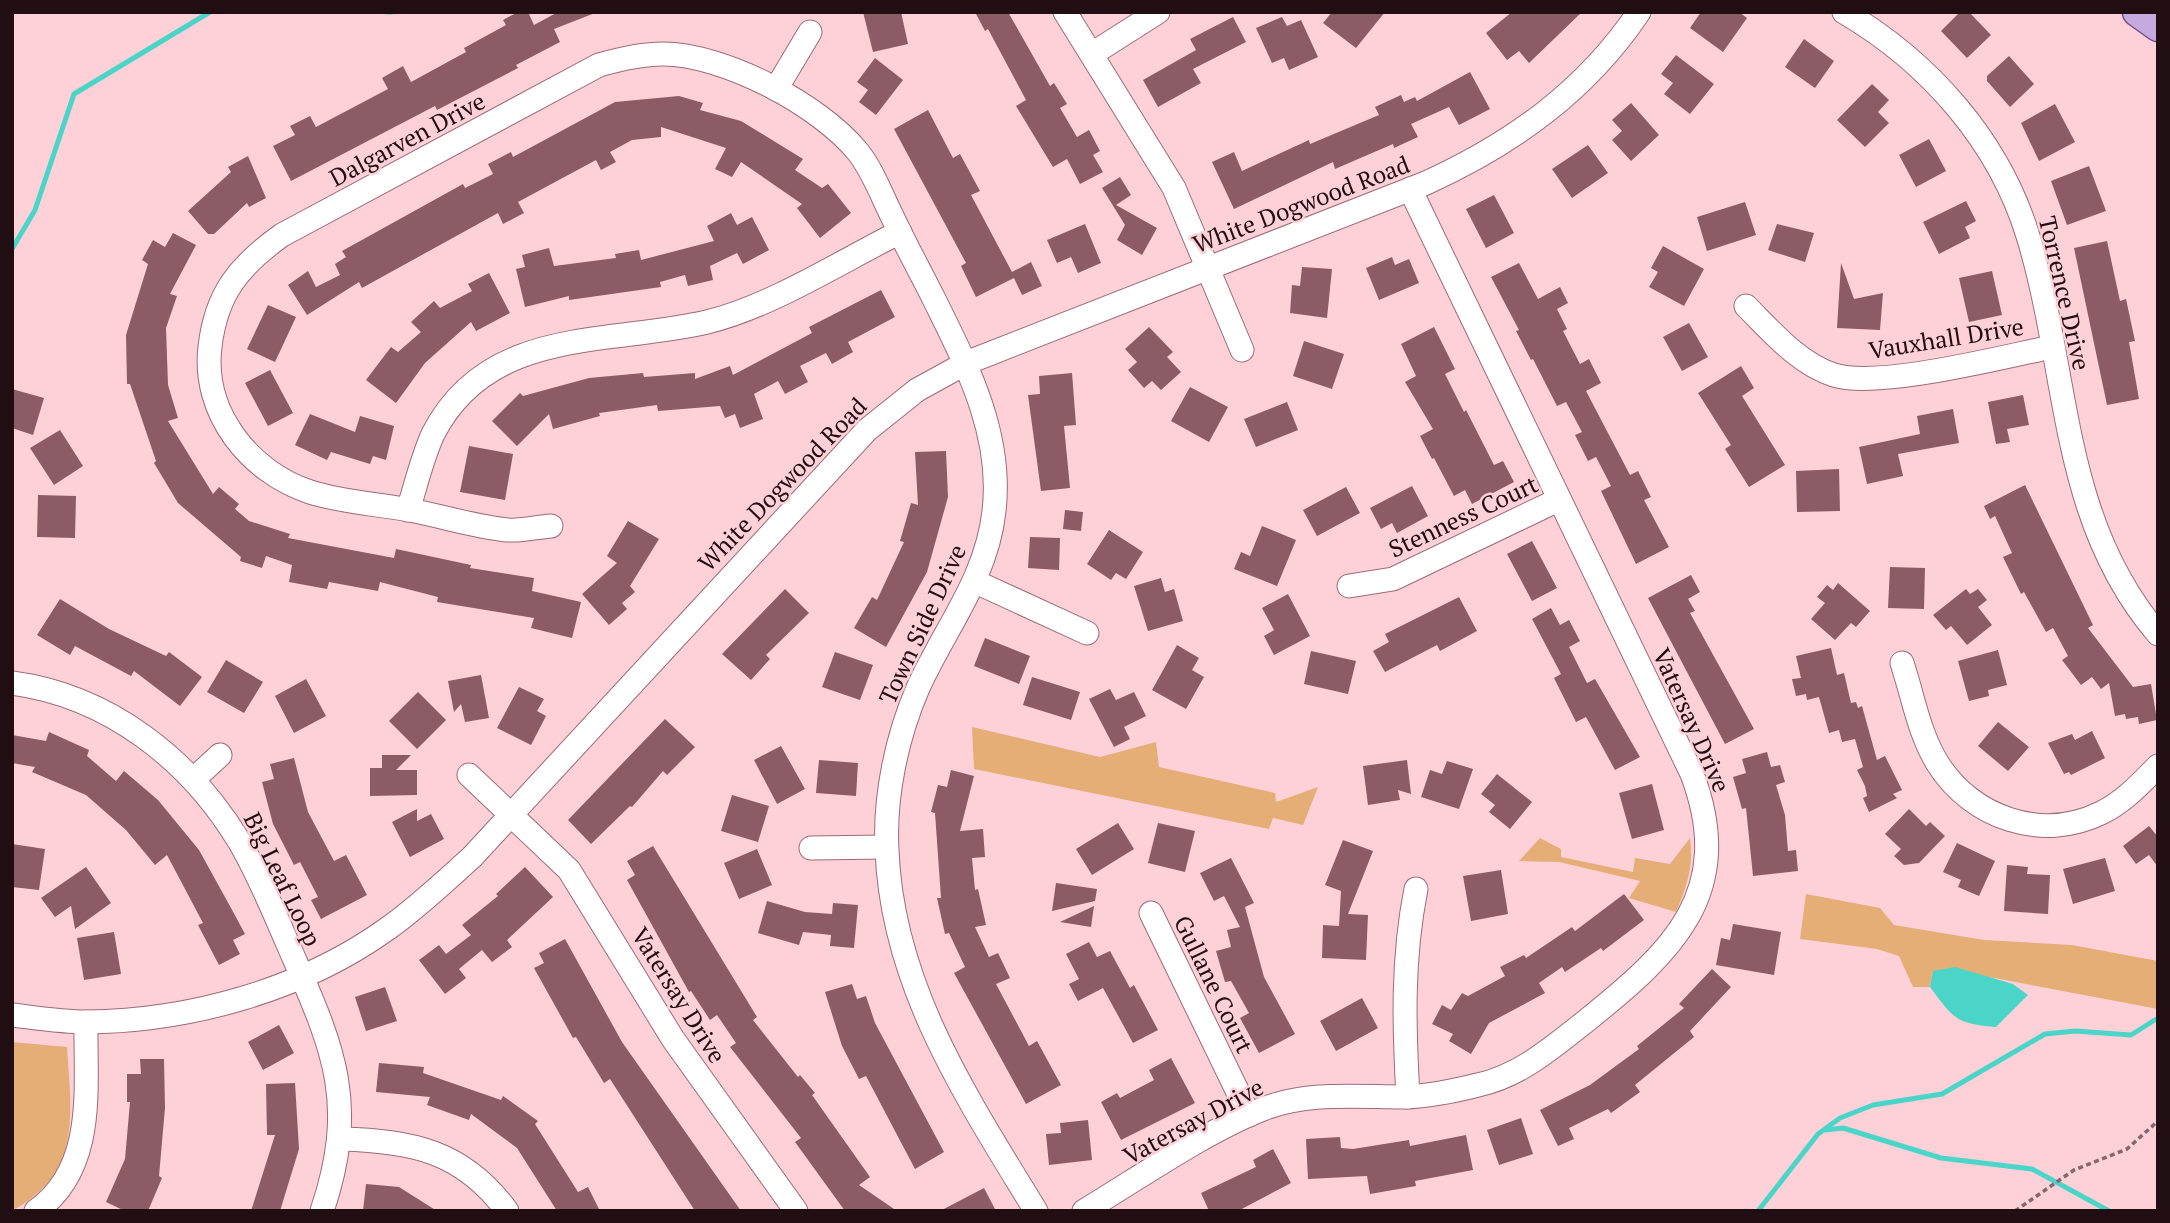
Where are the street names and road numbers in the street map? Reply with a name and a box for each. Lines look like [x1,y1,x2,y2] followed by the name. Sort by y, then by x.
[324,85,490,193] street label: Dalgarven Drive
[1188,148,1414,260] street label: White Dogwood Road
[2032,213,2098,373] street label: Torrence Drive
[1866,310,2026,366] street label: Vauxhall Drive
[691,390,873,578] street label: White Dogwood Road
[1383,467,1543,565] street label: Stenness Court
[871,539,973,709] street label: Town Side Drive
[1646,643,1738,797] street label: Vatersay Drive
[237,807,329,951] street label: Big Leaf Loop
[1167,910,1261,1058] street label: Gullane Court
[624,921,734,1069] street label: Vatersay Drive
[1117,1071,1269,1171] street label: Vatersay Drive

